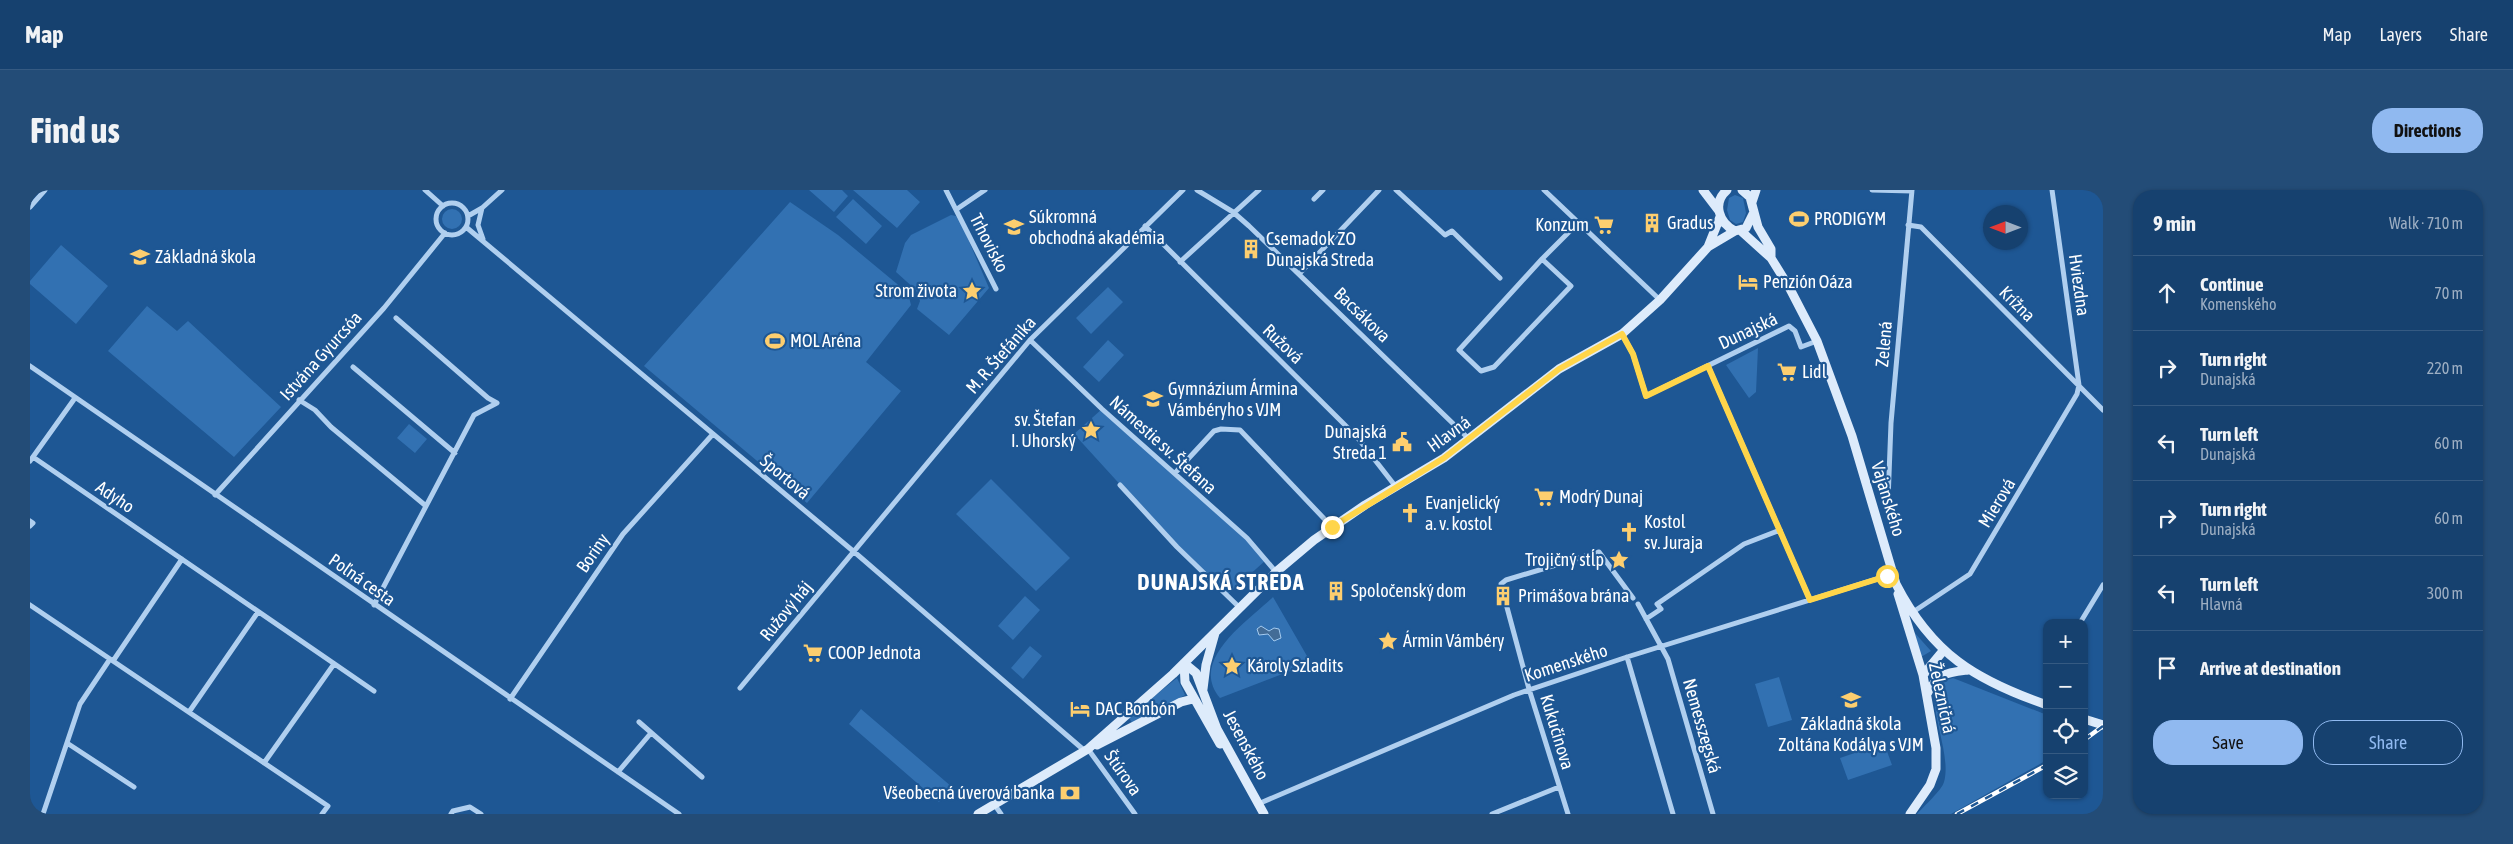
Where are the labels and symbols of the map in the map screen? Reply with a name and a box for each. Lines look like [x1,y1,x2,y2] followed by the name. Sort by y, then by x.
[1983,205,2028,250] north arrow
[1029,206,1165,248] place label: Súkromná obchodná akadémia
[1788,208,1810,230] sports icon: PRODIGYM
[1814,208,1886,229] place label: PRODIGYM
[966,210,1013,276] street label: Trhovisko
[1641,212,1663,234] building icon: Gradus
[1667,212,1713,233] place label: Gradus
[1535,214,1589,235] place label: Konzum
[1593,214,1615,236] supermarket icon: Konzum
[1003,216,1025,238] school or university icon: Súkromná obchodná akadémia
[1266,228,1374,270] place label: Csemadok ZO Dunajská Streda
[1240,238,1262,260] building icon: Csemadok ZO Dunajská Streda
[129,246,151,268] school or university icon: Základná škola
[155,246,256,267] place label: Základná škola
[2065,253,2094,317] street label: Hviezdna
[1737,271,1759,293] hotel icon: Penzión Oáza
[1763,271,1853,292] place label: Penzión Oáza
[875,280,957,301] place label: Strom života
[961,280,983,302] place icon: Strom života
[1995,281,2040,326] street label: Krížna
[1330,283,1395,346] street label: Bacsákova
[275,307,366,404] street label: Istvána Gyurcsóa
[1715,308,1781,353] street label: Dunajská
[961,312,1040,398] street label: M. R. Štefánika
[1259,319,1308,368] street label: Ružová
[1871,320,1896,368] street label: Zelená
[764,330,786,352] sports icon: MOL Aréna
[790,330,861,351] place label: MOL Aréna
[1776,361,1798,383] supermarket icon: Lidl
[1802,361,1827,382] place label: Lidl
[1168,378,1298,420] place label: Gymnázium Ármina Vámbéryho s VJM
[1142,388,1164,410] school or university icon: Gymnázium Ármina Vámbéryho s VJM
[1106,391,1221,498] street label: Námestie sv. Štefana
[1011,409,1076,451] place label: sv. Štefan I. Uhorský
[1423,411,1474,456] street label: Hlavná
[1080,419,1102,441] place icon: sv. Štefan I. Uhorský
[1324,421,1387,463] place label: Dunajská Streda 1
[1391,431,1413,453] public building icon: Dunajská Streda 1
[756,450,815,503] street label: Športová
[1867,459,1910,539] street label: Vajanského
[1974,474,2019,531] street label: Mierová
[92,476,139,517] street label: Adyho
[1533,486,1555,508] supermarket icon: Modrý Dunaj
[1559,486,1643,507] place label: Modrý Dunaj
[1425,492,1500,534] place label: Evanjelický a. v. kostol
[1399,502,1421,524] church icon: Evanjelický a. v. kostol
[1644,511,1703,553] place label: Kostol sv. Juraja
[1321,516,1344,539] route end
[1618,521,1640,543] church icon: Kostol sv. Juraja
[572,529,613,576] street label: Boriny
[325,549,400,610] street label: Poľná cesta
[1525,549,1604,570] place label: Trojičný stĺp
[1608,549,1630,571] place icon: Trojičný stĺp
[1876,565,1899,588] route start
[1137,569,1305,595] district label: DUNAJSKÁ STREDA
[755,577,816,645] street label: Ružový háj
[1325,580,1347,602] building icon: Spoločenský dom
[1351,580,1466,601] place label: Spoločenský dom
[1492,585,1514,607] building icon: Primášova brána
[1518,585,1629,606] place label: Primášova brána
[1377,630,1399,652] place icon: Ármin Vámbéry
[1403,630,1504,651] place label: Ármin Vámbéry
[1522,639,1610,686] street label: Komenského
[802,642,824,664] supermarket icon: COOP Jednota
[828,642,921,663] place label: COOP Jednota
[1221,655,1243,677] place icon: Károly Szladits
[1247,655,1343,676] place label: Károly Szladits
[1925,660,1960,735] street label: Železničná
[1679,676,1726,776] street label: Nemesszegská
[1840,689,1862,711] school or university icon: Základná škola Zoltána Kodálya s VJM
[1536,692,1579,772] street label: Kukučínova
[1069,698,1091,720] hotel icon: DAC Bonbón
[1095,698,1176,719] place label: DAC Bonbón
[1219,706,1274,783] street label: Jesenského
[1778,713,1924,755] place label: Základná škola Zoltána Kodálya s VJM
[1100,746,1147,799] street label: Štúrova
[883,782,1055,803] place label: Všeobecná úverová banka
[1059,782,1081,804] bank icon: Všeobecná úverová banka

